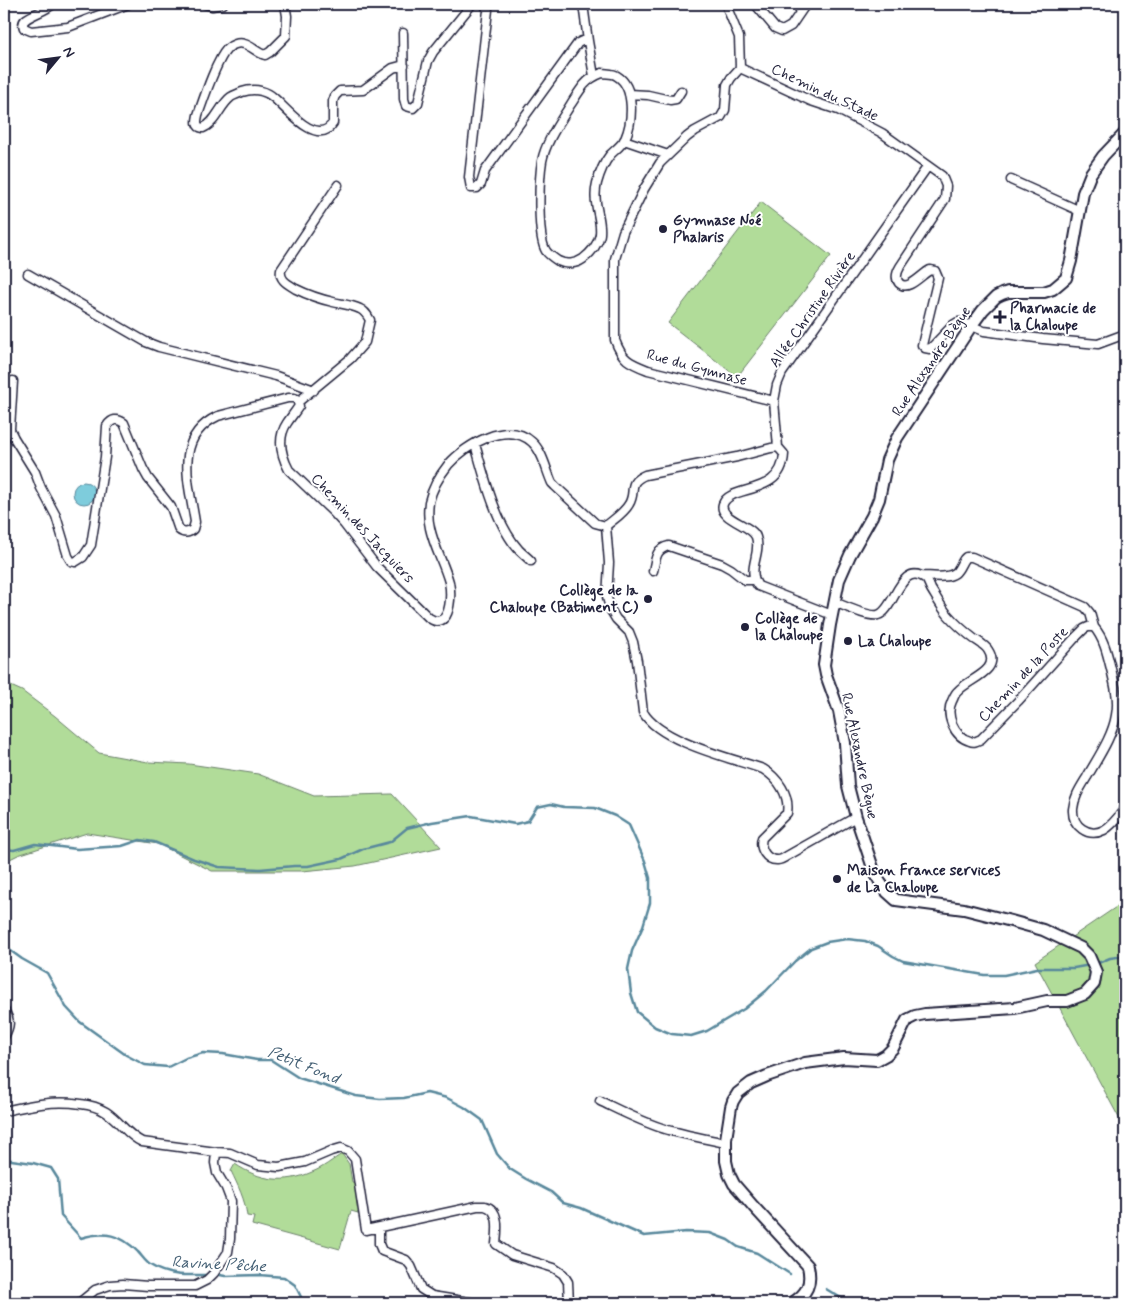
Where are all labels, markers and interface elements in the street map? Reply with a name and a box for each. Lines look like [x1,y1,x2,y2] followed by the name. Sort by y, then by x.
[32,32,82,82] north arrow
[58,44,79,61] text: N
[768,59,882,127] street label: Chemin du Stade
[673,211,762,248] place label: Gymnase Noé Phalaris
[657,223,669,235] marker: Gymnase Noé Phalaris
[765,247,861,372] street label: Allée Christine Rivière
[1010,299,1096,336] place label: Pharmacie de la Chaloupe
[888,302,976,421] street label: Rue Alexandre Bègue
[994,311,1006,323] marker: Pharmacie de la Chaloupe
[644,345,749,391] street label: Rue du Gymnase
[306,469,419,588] street label: Chemin des Jacquiers
[489,581,639,618] place label: Collège de la Chaloupe (Batiment C)
[642,593,654,605] marker: Collège de la Chaloupe (Batiment C)
[755,609,823,646] place label: Collège de la Chaloupe
[739,621,751,633] marker: Collège de la Chaloupe
[974,623,1073,727] street label: Chemin de la Poste
[858,632,932,652] place label: La Chaloupe
[842,635,854,647] marker: La Chaloupe
[836,691,882,821] street label: Rue Alexandre Bègue
[847,861,1001,898] place label: Maison France services de La Chaloupe
[831,873,843,885] marker: Maison France services de La Chaloupe
[265,1042,344,1090] water label: Petit Fond
[171,1252,268,1278] water label: Ravine Pêche

